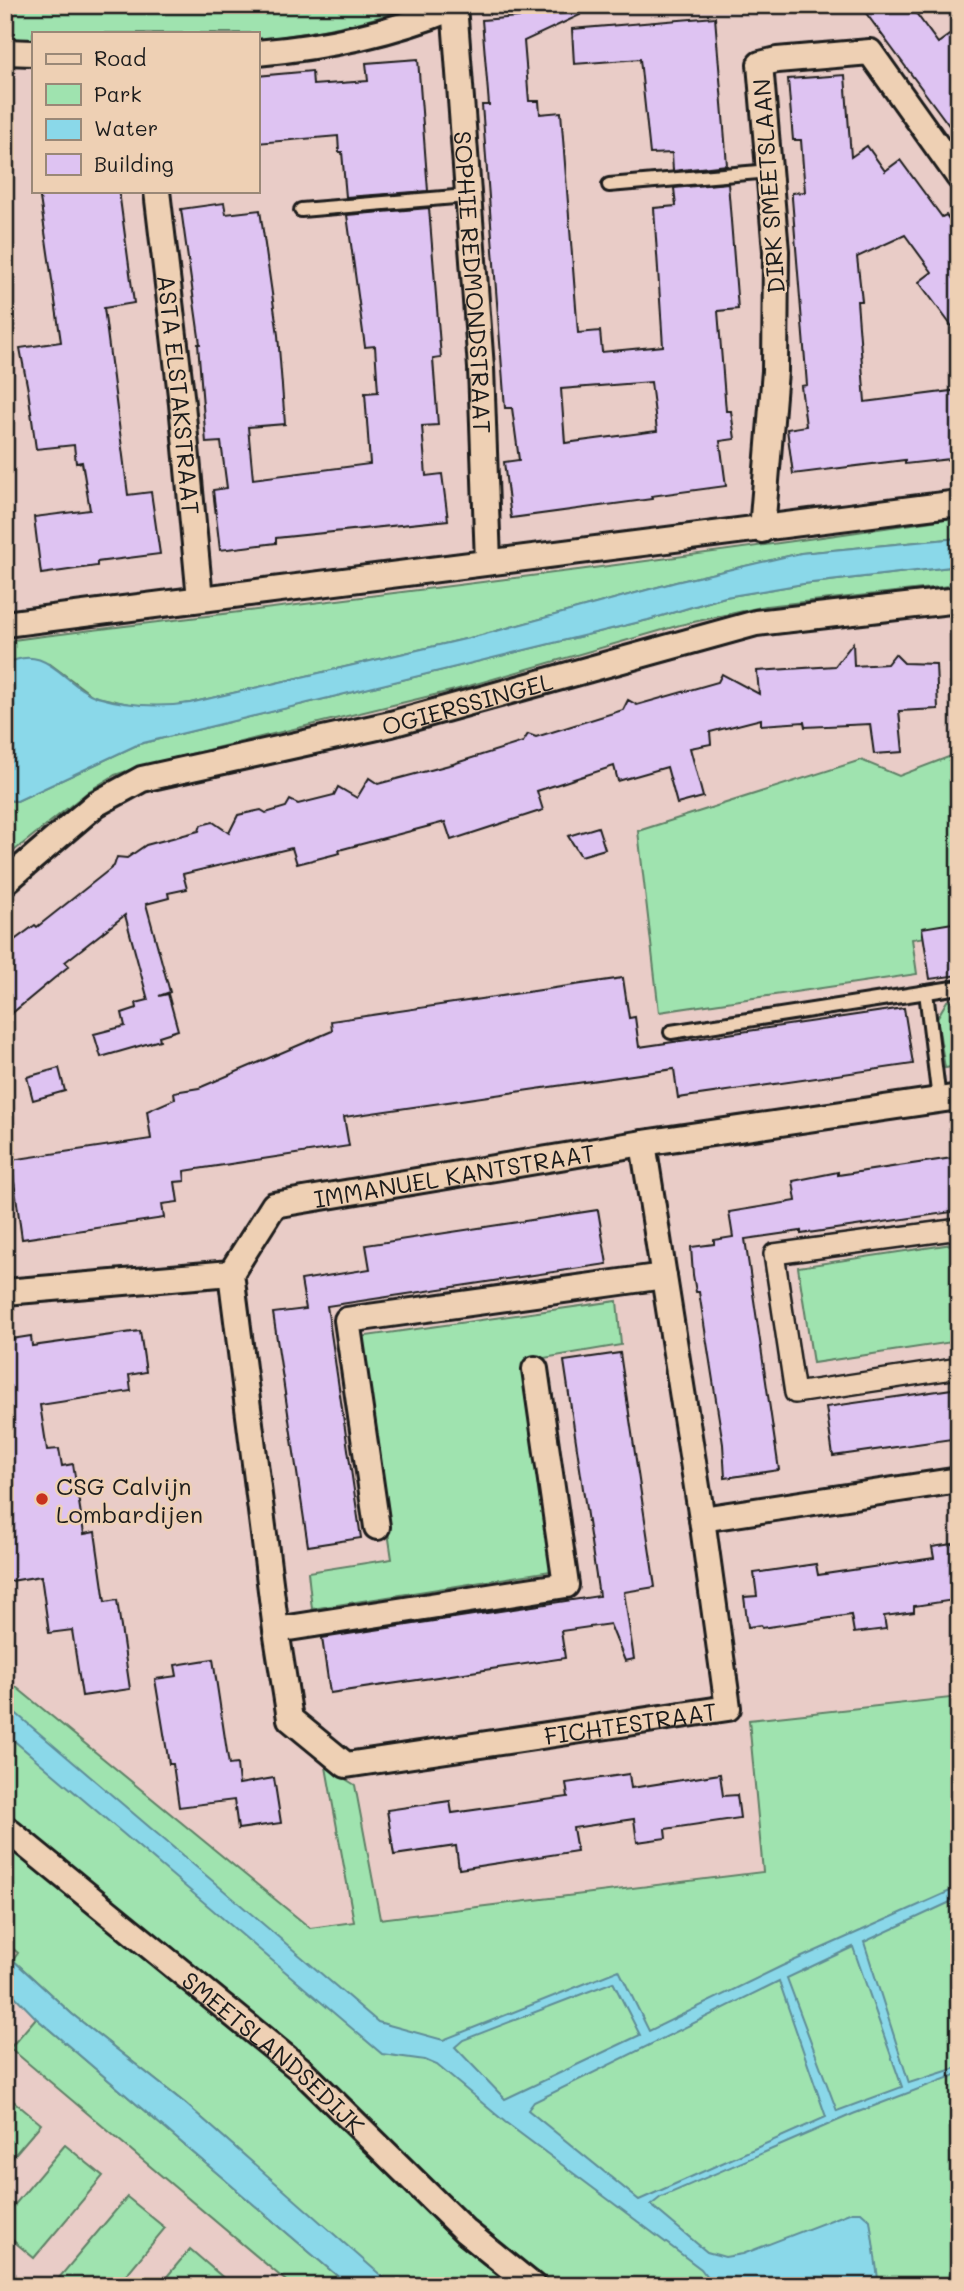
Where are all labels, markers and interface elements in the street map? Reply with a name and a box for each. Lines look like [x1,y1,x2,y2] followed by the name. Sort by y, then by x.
[32,32,259,192] legend
[94,44,146,71] text: Road
[745,78,791,294] street label: DIRK SMEETSLAAN
[94,80,142,107] text: Park
[94,114,158,141] text: Water
[448,130,499,434] street label: SOPHIE REDMONDSTRAAT
[94,150,174,177] text: Building
[151,273,208,516] street label: ASTA ELSTAKSTRAAT
[378,664,556,741] street label: OGIERSSINGEL
[311,1136,597,1214] street label: IMMANUEL KANTSTRAAT
[56,1470,203,1529] place label: CSG Calvijn Lombardijen
[34,1491,50,1507] marker: CSG Calvijn Lombardijen
[542,1694,719,1751] street label: FICHTESTRAAT
[176,1964,372,2140] street label: SMEETSLANDSEDIJK

